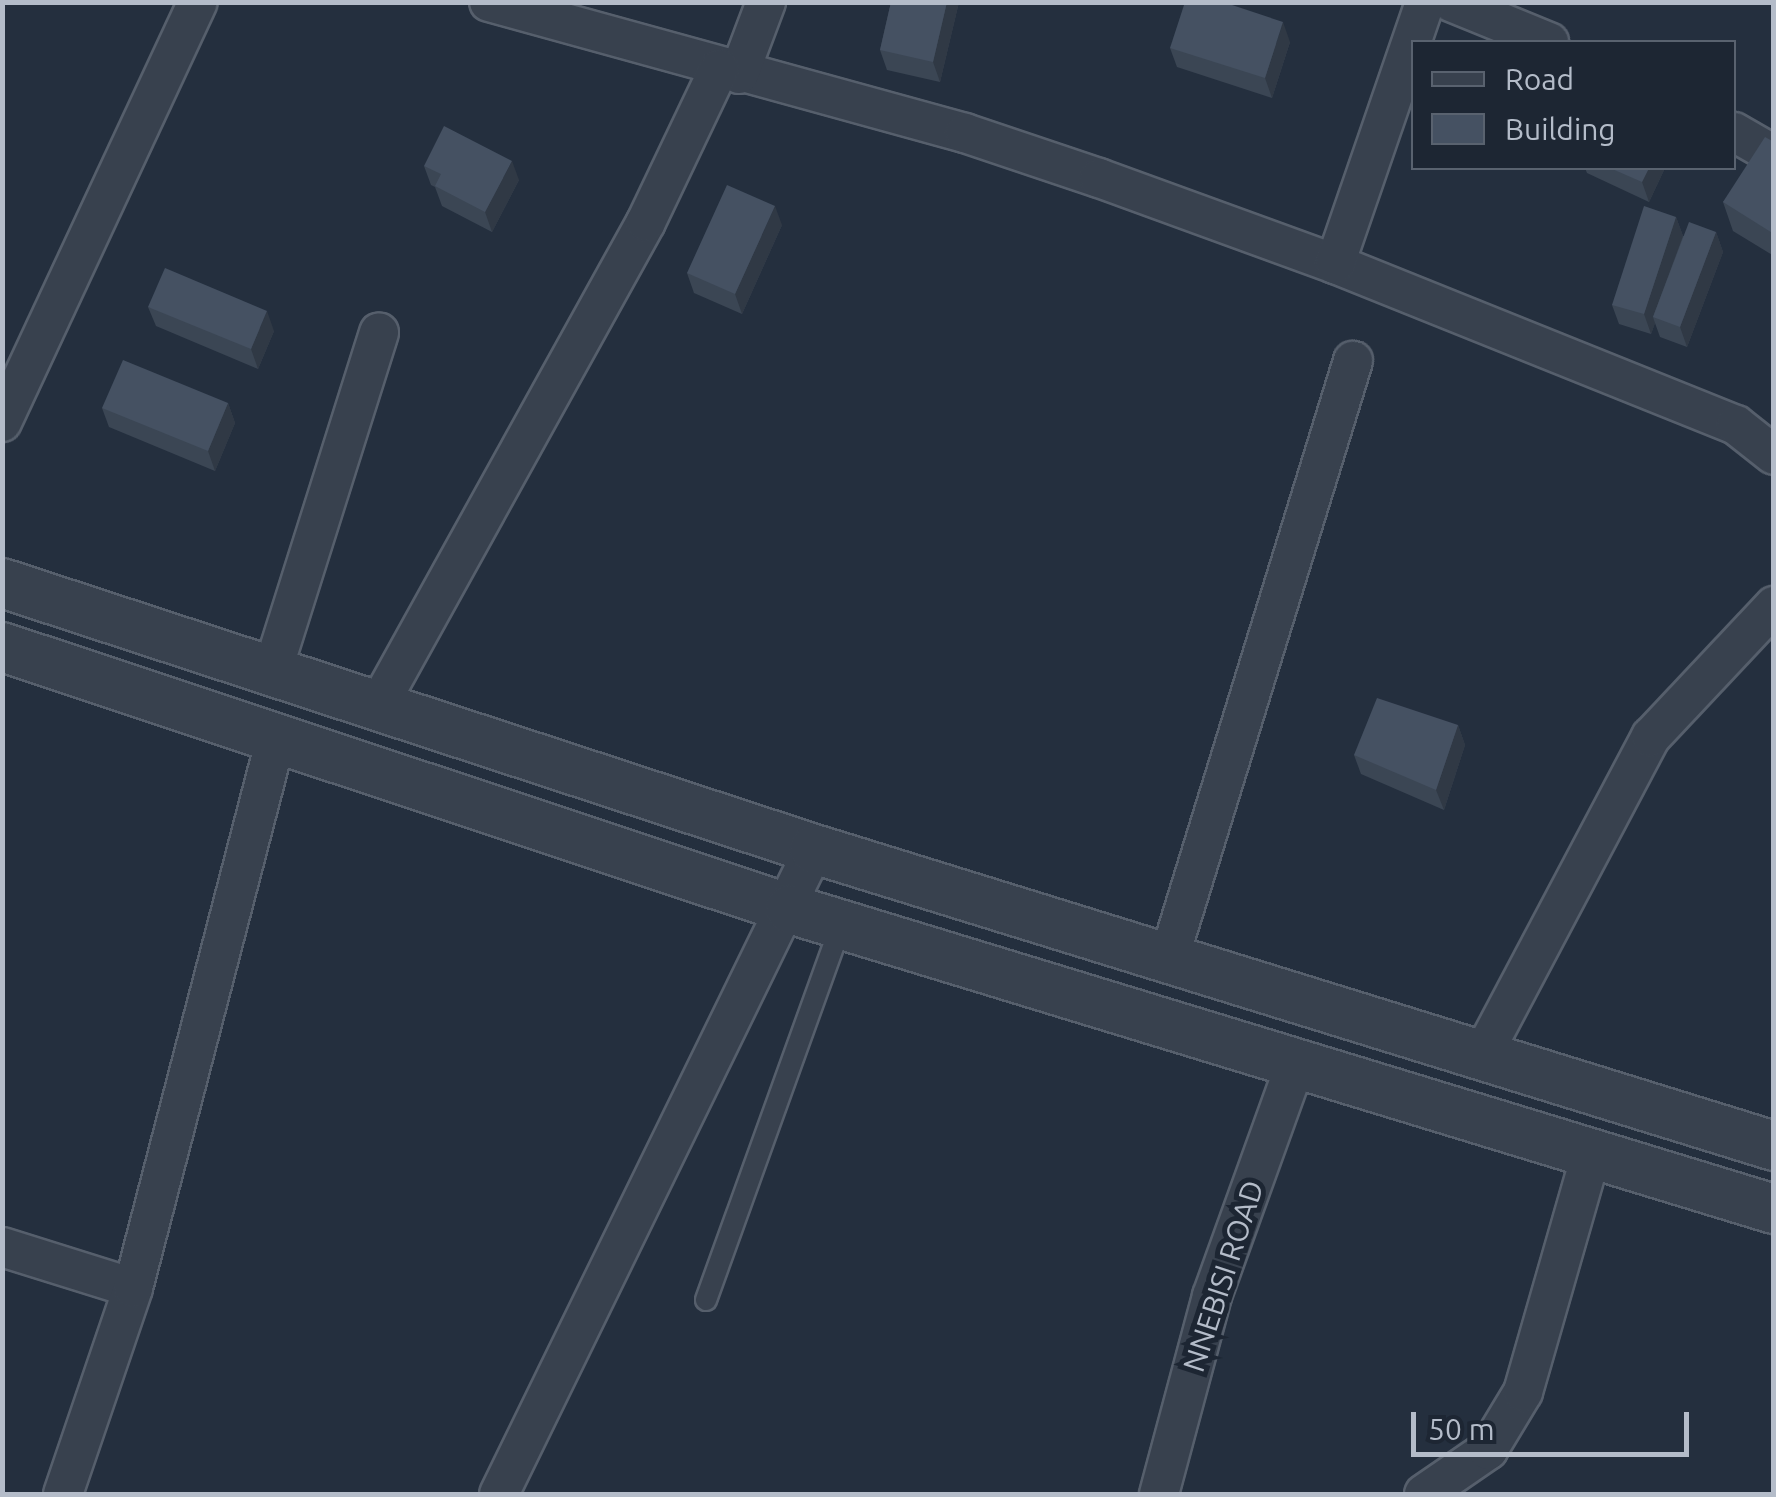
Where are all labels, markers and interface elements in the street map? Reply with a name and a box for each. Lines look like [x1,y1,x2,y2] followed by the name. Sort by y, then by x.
[1411,40,1736,170] legend
[1505,62,1574,96] text: Road
[1505,112,1616,146] text: Building
[1175,1176,1271,1376] street label: NNEBISI ROAD
[1416,1392,1694,1454] scale bar
[1428,1412,1495,1446] text: 50 m

